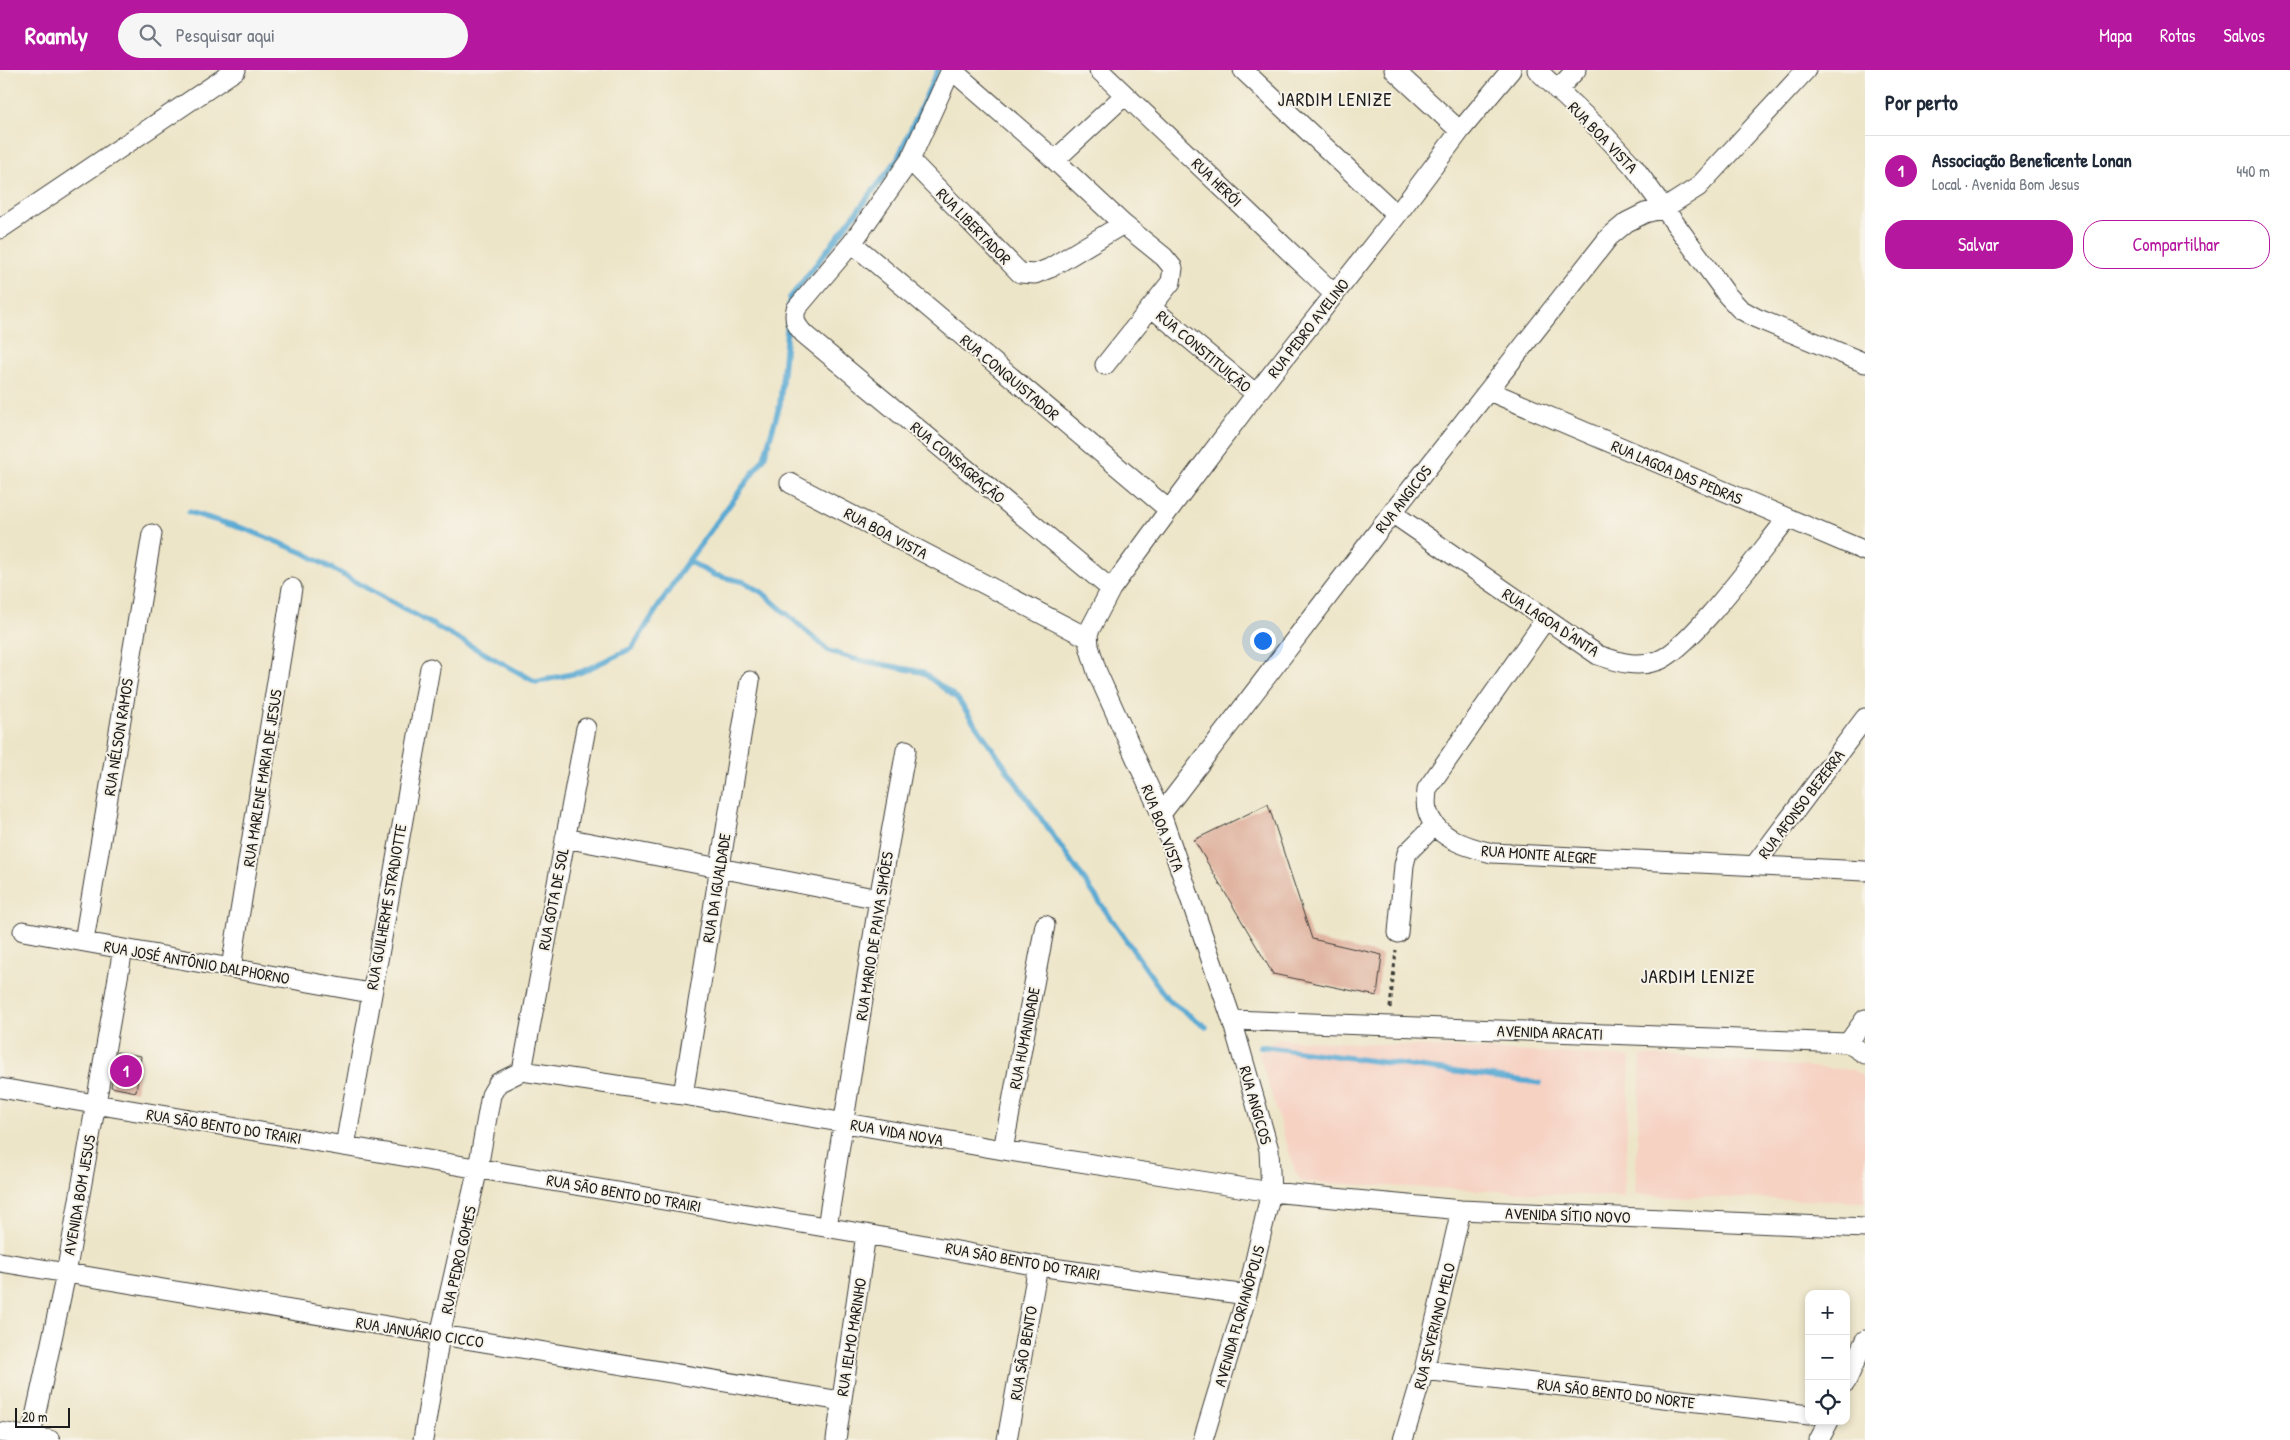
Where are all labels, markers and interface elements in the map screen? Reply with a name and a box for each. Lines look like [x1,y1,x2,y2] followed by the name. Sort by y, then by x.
[118,13,468,58] search box
[25,19,88,51] text: Roamly
[136,21,164,49] icon: search
[176,22,275,48] text: Pesquisar aqui
[2099,23,2132,48] text: Mapa
[2160,23,2196,48] text: Rotas
[2224,23,2265,48] text: Salvos
[1277,86,1393,112] district label: JARDIM LENIZE
[1885,88,1958,117] text: Por perto
[1563,96,1643,178] street label: RUA BOA VISTA
[1932,147,2132,173] text: Associação Beneficente Lonan
[1187,153,1247,211] street label: RUA HERÓI
[1898,160,1904,182] text: 1
[2236,160,2270,182] text: 440 m
[1932,173,2079,195] text: Local · Avenida Bom Jesus
[932,183,1016,269] street label: RUA LIBERTADOR
[1885,220,2073,269] button: Salvar
[2083,220,2270,269] button: Compartilhar
[1262,274,1354,382] street label: RUA PEDRO AVELINO
[1152,305,1256,397] street label: RUA CONSTITUIÇÃO
[956,329,1064,425] street label: RUA CONQUISTADOR
[906,416,1010,508] street label: RUA CONSAGRAÇÃO
[1608,434,1747,510] street label: RUA LAGOA DAS PEDRAS
[1370,460,1437,537] street label: RUA ANGICOS
[840,502,932,564] street label: RUA BOA VISTA
[1498,582,1604,662] street label: RUA LAGOA D'ANTA
[1250,628,1276,654] your location
[98,676,138,797] street label: RUA NÉLSON RAMOS
[237,687,287,868] street label: RUA MARLENE MARIA DE JESUS
[1753,745,1849,863] street label: RUA AFONSO BEZERRA
[1136,781,1190,875] street label: RUA BOA VISTA
[361,822,411,992] street label: RUA GUILHERME STRADIOTTE
[696,832,736,944] street label: RUA DA IGUALDADE
[1481,839,1597,869] street label: RUA MONTE ALEGRE
[532,846,574,952] street label: RUA GOTA DE SOL
[850,849,898,1022] street label: RUA MARIO DE PAIVA SIMÕES
[102,935,292,989] street label: RUA JOSÉ ANTÔNIO DALPHORNO
[1640,963,1756,989] district label: JARDIM LENIZE
[1003,985,1045,1091] street label: RUA HUMANIDADE
[1497,1019,1603,1045] street label: AVENIDA ARACATI
[110,1052,142,1090] pin: 1
[1234,1063,1278,1147] street label: RUA ANGICOS
[145,1103,303,1149] street label: RUA SÃO BENTO DO TRAIRI
[849,1113,945,1151] street label: RUA VIDA NOVA
[58,1132,101,1257] street label: AVENIDA BOM JESUS
[545,1169,703,1217] street label: RUA SÃO BENTO DO TRAIRI
[1505,1202,1631,1228] street label: AVENIDA SÍTIO NOVO
[435,1203,481,1316] street label: RUA PEDRO GOMES
[944,1237,1102,1285] street label: RUA SÃO BENTO DO TRAIRI
[1208,1242,1270,1389] street label: AVENIDA FLORIANÓPOLIS
[1408,1260,1460,1391] street label: RUA SEVERIANO MELO
[831,1276,871,1398] street label: RUA IELMO MARINHO
[1805,1290,1850,1425] map controls
[1805,1290,1850,1335] button: +
[1004,1304,1042,1402] street label: RUA SÃO BENTO
[355,1311,486,1353] street label: RUA JANUÁRIO CICCO
[1805,1335,1850,1380] button: −
[1536,1372,1696,1414] street label: RUA SÃO BENTO DO NORTE
[1805,1380,1850,1425] button: locate
[15,1405,70,1428] scale bar
[22,1407,48,1426] text: 20 m

